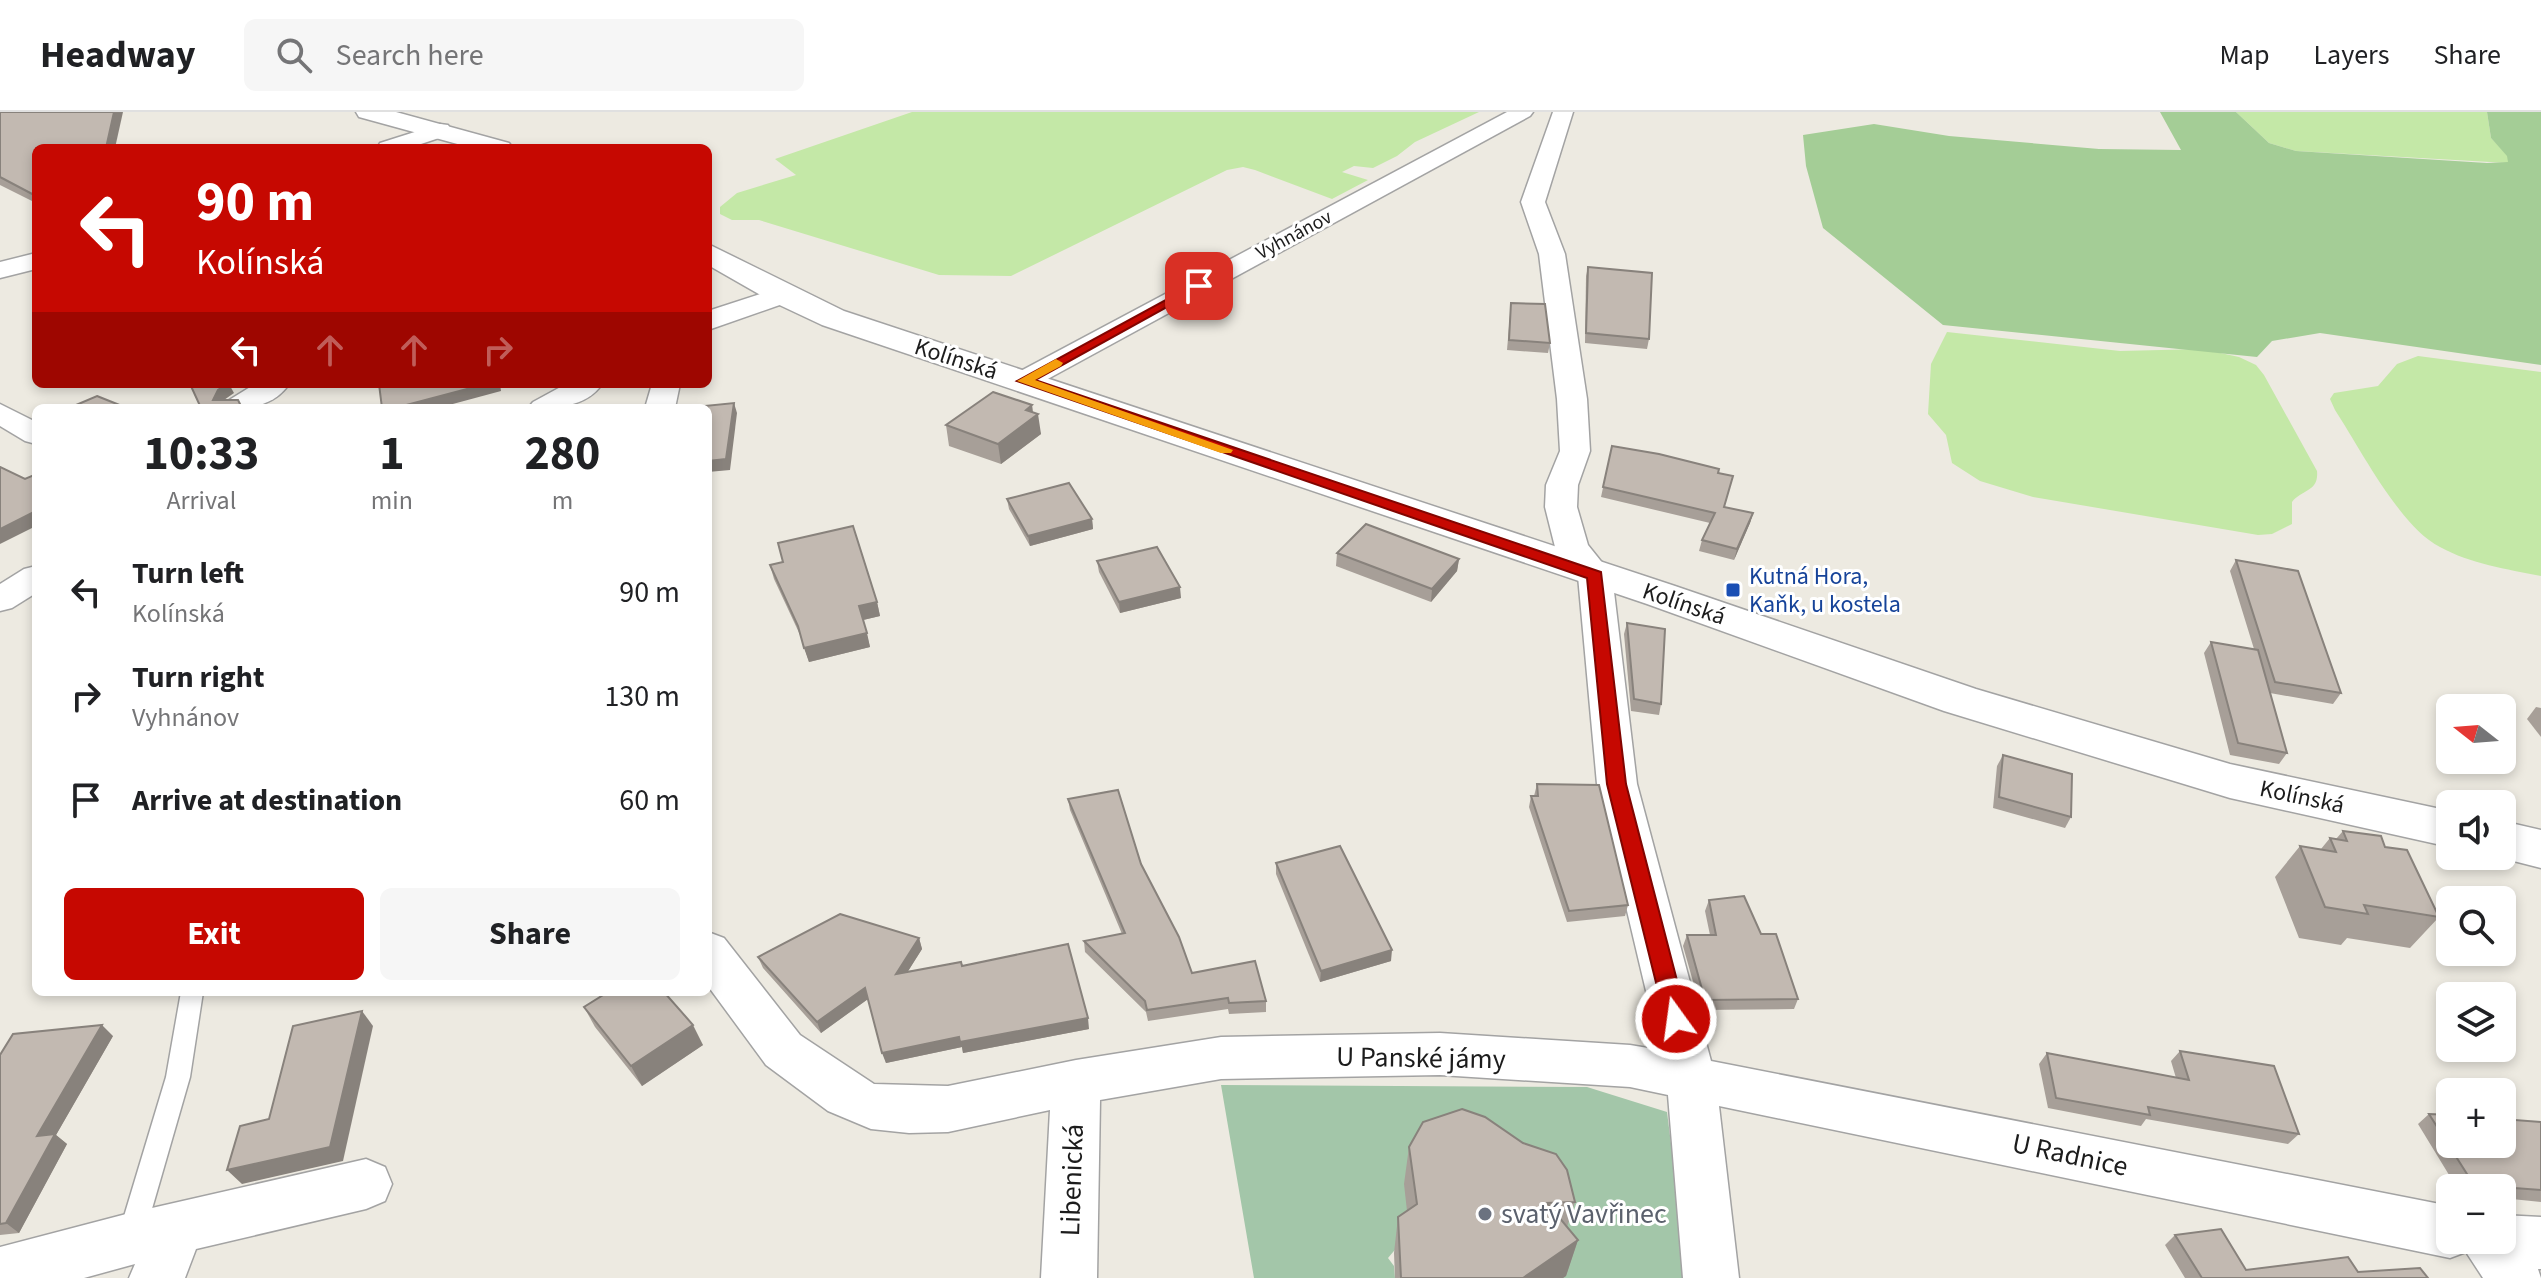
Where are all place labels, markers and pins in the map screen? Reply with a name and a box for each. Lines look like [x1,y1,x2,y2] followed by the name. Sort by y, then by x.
[1165,252,1233,320] pin
[1749,559,1901,622] place label: Kutná Hora, Kaňk, u kostela
[1724,581,1742,599] marker: Kutná Hora, Kaňk, u kostela
[1501,1194,1667,1234] place label: svatý Vavřinec
[1476,1205,1494,1223] marker: svatý Vavřinec

